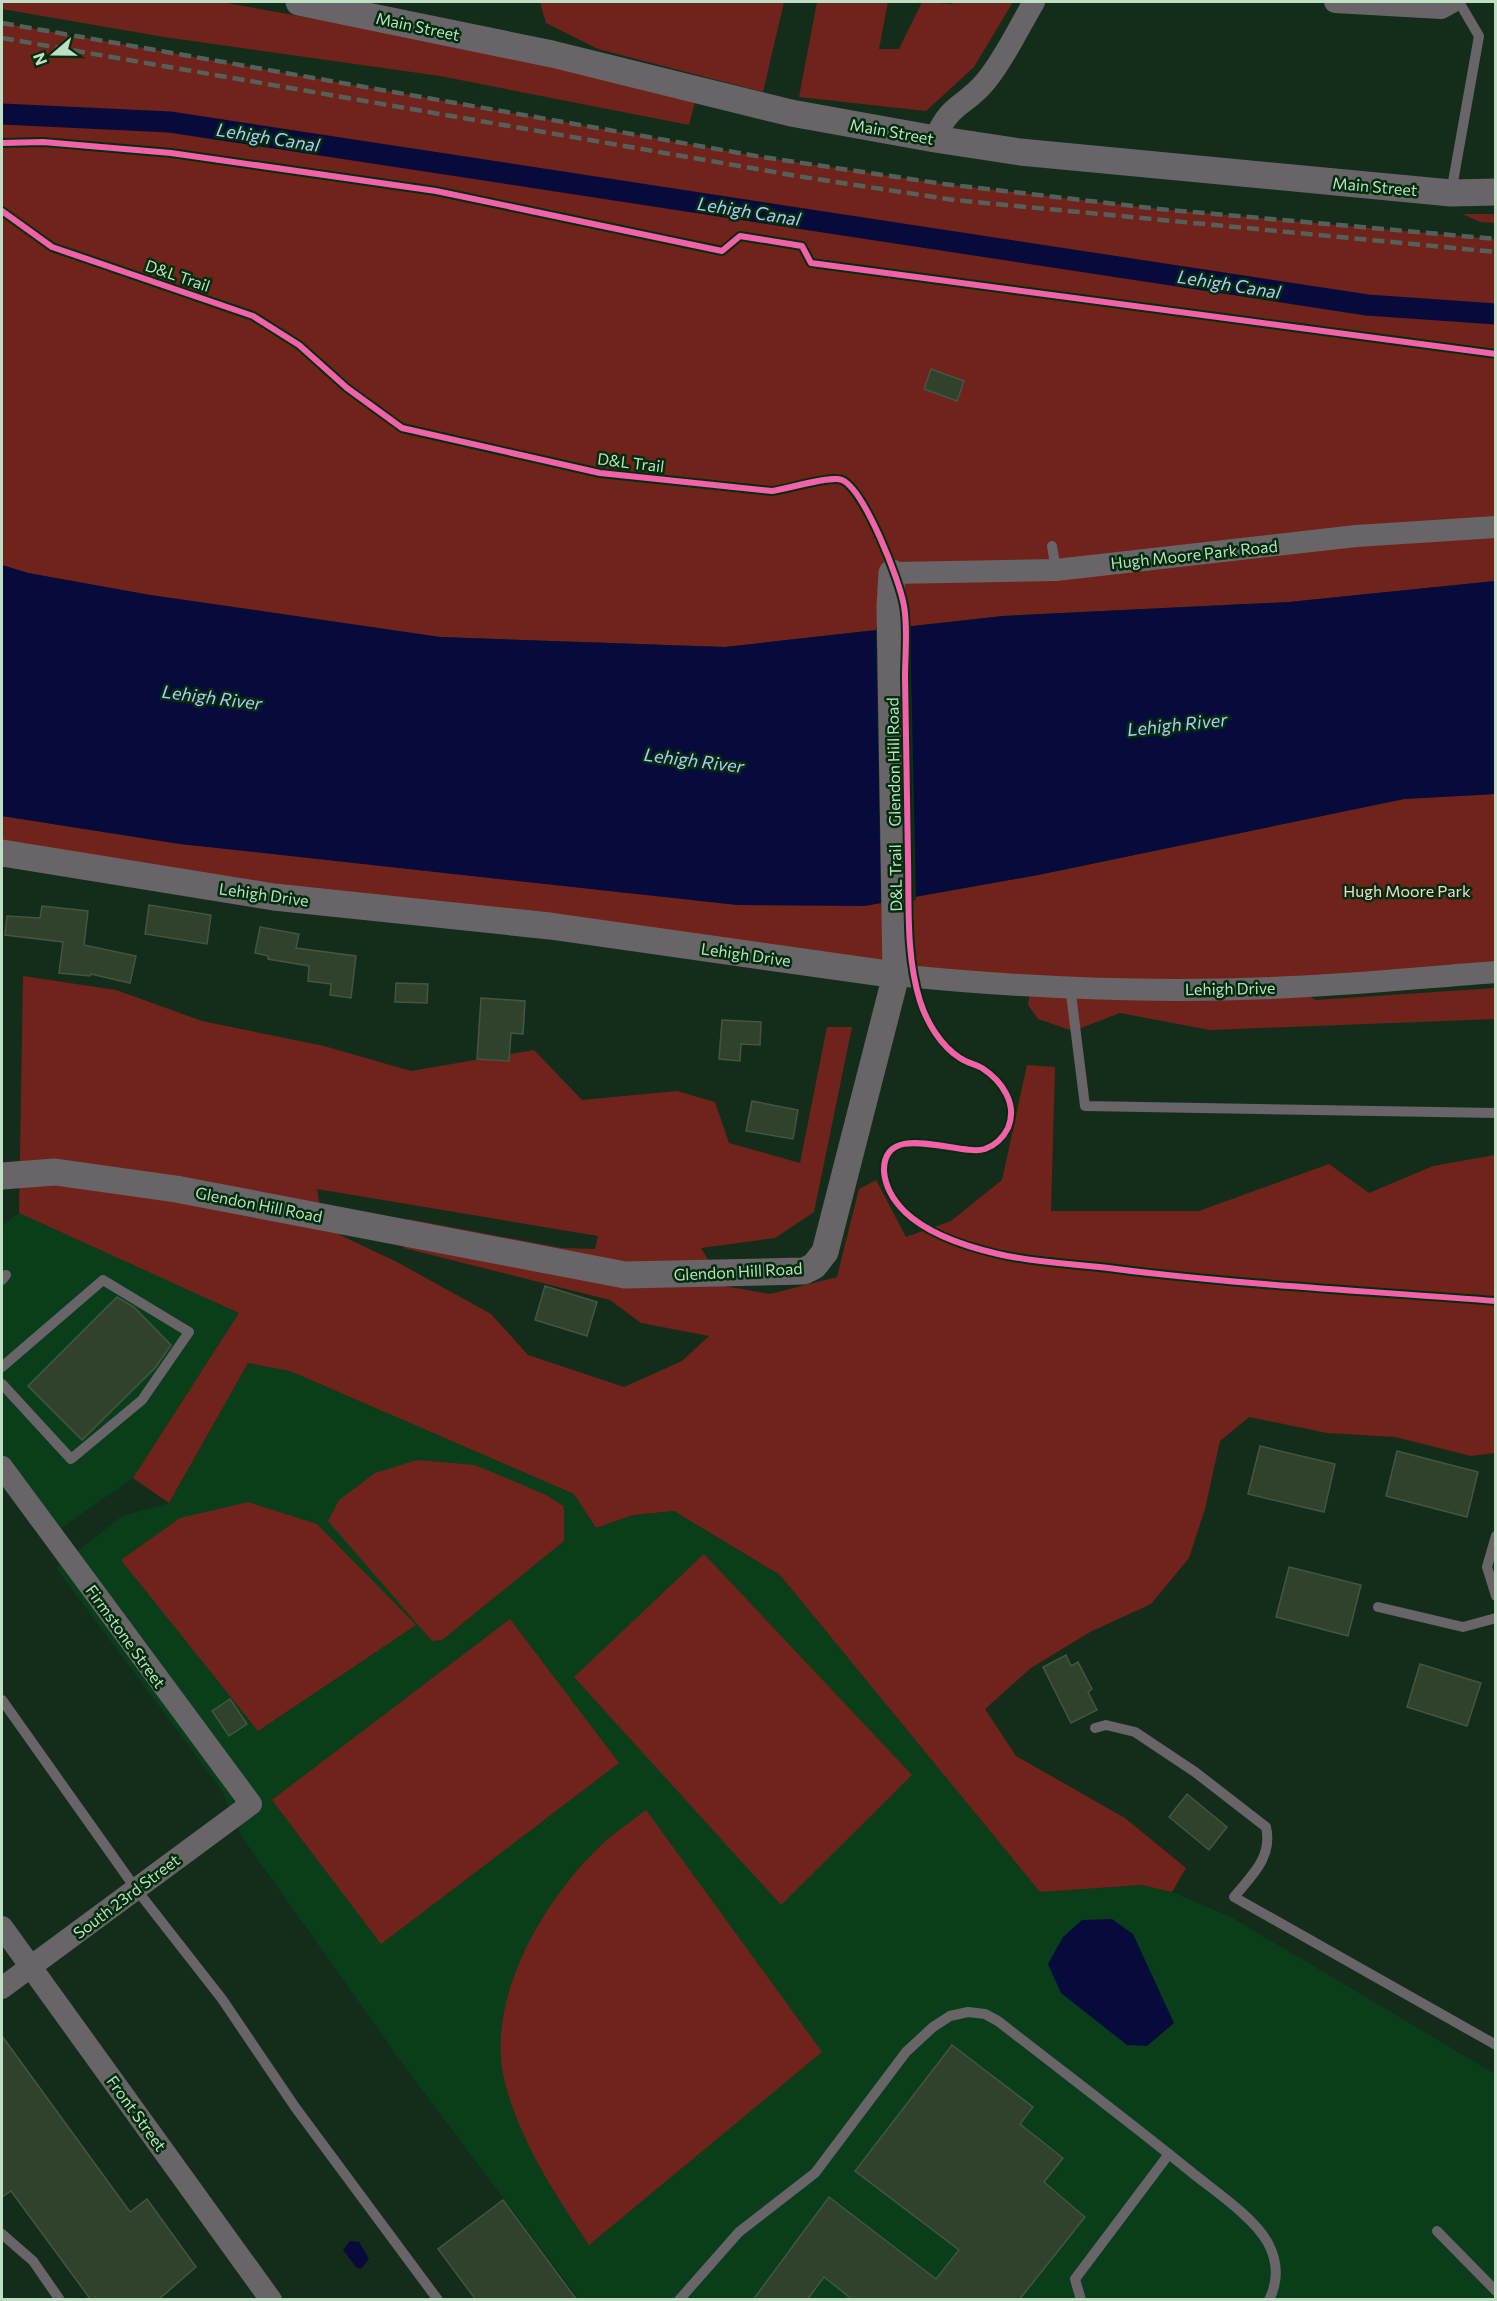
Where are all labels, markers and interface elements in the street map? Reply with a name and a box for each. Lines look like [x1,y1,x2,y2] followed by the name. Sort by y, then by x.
[374,8,462,44] street label: Main Street
[24,24,84,84] north arrow
[28,50,50,68] text: N
[848,114,936,148] street label: Main Street
[215,118,322,156] water label: Lehigh Canal
[1332,173,1419,199] street label: Main Street
[696,192,803,230] water label: Lehigh Canal
[143,255,213,295] street label: D&L Trail
[1176,265,1283,303] water label: Lehigh Canal
[596,448,666,476] street label: D&L Trail
[1110,536,1278,572] street label: Hugh Moore Park Road
[161,680,264,714] water label: Lehigh River
[882,697,904,827] street label: Glendon Hill Road
[1126,708,1229,740] water label: Lehigh River
[643,743,746,777] water label: Lehigh River
[885,844,905,912] street label: D&L Trail
[218,878,310,910] street label: Lehigh Drive
[1343,881,1471,900] park label: Hugh Moore Park
[700,938,792,970] street label: Lehigh Drive
[1185,978,1275,998] street label: Lehigh Drive
[194,1182,324,1226] street label: Glendon Hill Road
[673,1258,803,1284] street label: Glendon Hill Road
[82,1581,170,1692] street label: Firmstone Street
[69,1850,183,1942] street label: South 23rd Street
[103,2072,171,2155] street label: Front Street

